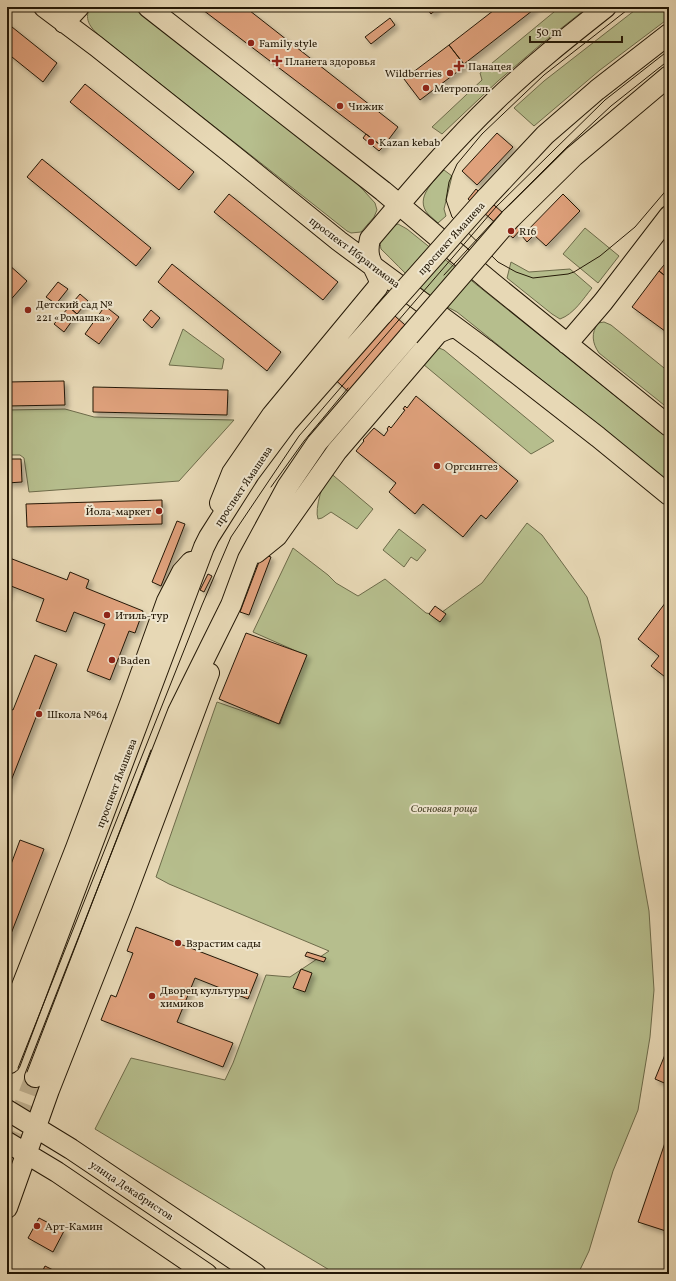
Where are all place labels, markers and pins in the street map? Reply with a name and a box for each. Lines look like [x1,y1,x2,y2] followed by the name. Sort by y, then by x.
[259,37,317,52] place label: Family style
[246,38,256,48] marker: Family style
[285,55,376,70] place label: Планета здоровья
[272,56,282,66] marker: Планета здоровья
[453,60,465,72] marker: Панацея
[468,60,512,75] place label: Панацея
[385,67,442,82] place label: Wildberries
[445,68,455,78] marker: Wildberries
[434,82,491,97] place label: Метрополь
[421,83,431,93] marker: Метрополь
[348,100,384,115] place label: Чижик
[335,101,345,111] marker: Чижик
[379,136,440,151] place label: Kazan kebab
[366,137,376,147] marker: Kazan kebab
[519,225,537,240] place label: R16
[506,226,516,236] marker: R16
[36,298,113,326] place label: Детский сад № 221 «Ромашка»
[23,305,33,315] marker: Детский сад № 221 «Ромашка»
[445,460,498,475] place label: Оргсинтез
[432,461,442,471] marker: Оргсинтез
[85,505,151,520] place label: Йола-маркет
[154,506,164,516] marker: Йола-маркет
[115,609,169,624] place label: Итиль-тур
[102,610,112,620] marker: Итиль-тур
[120,654,151,669] place label: Baden
[107,655,117,665] marker: Baden
[47,708,108,723] place label: Школа №64
[34,709,44,719] marker: Школа №64
[186,937,261,952] place label: Взрастим сады
[173,938,183,948] marker: Взрастим сады
[160,984,248,1012] place label: Дворец культуры химиков
[147,991,157,1001] marker: Дворец культуры химиков
[45,1220,103,1235] place label: Арт-Камин
[32,1221,42,1231] marker: Арт-Камин

